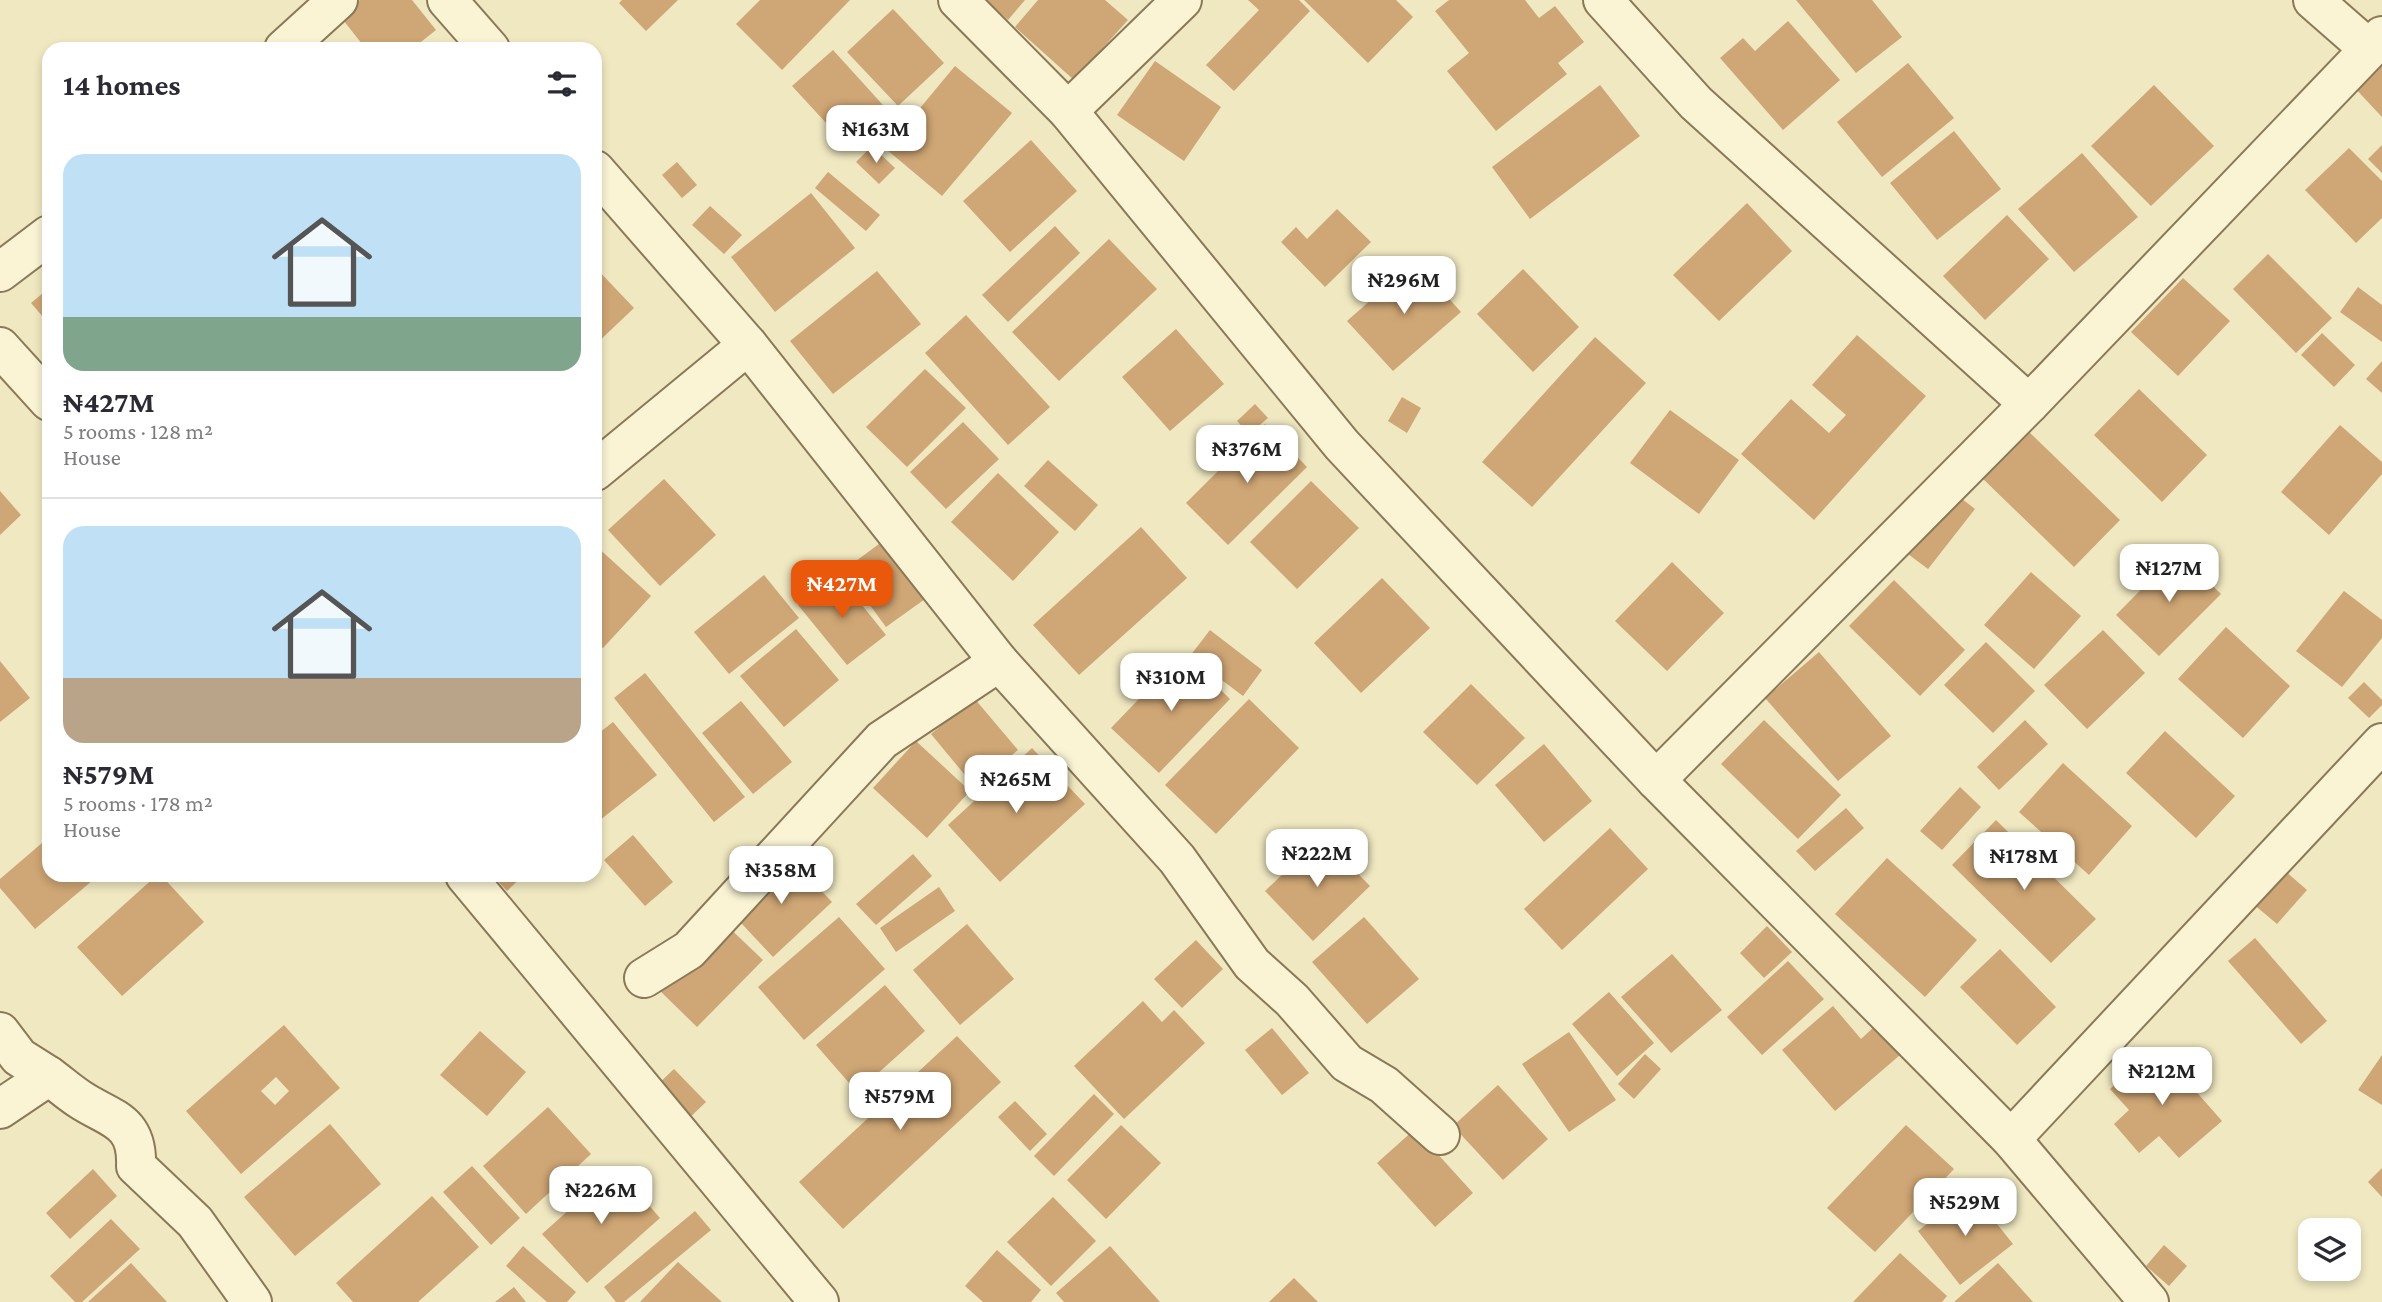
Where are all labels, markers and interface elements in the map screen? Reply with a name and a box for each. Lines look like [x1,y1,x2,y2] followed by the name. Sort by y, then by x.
[543,65,581,103] icon: filters
[63,68,181,101] text: 14 homes
[827,106,925,165] pin: ₦163M
[842,115,910,141] text: ₦163M
[259,199,385,325] icon: home
[1355,256,1453,316] pin: ₦296M
[1368,266,1440,292] text: ₦296M
[63,385,155,418] text: ₦427M
[63,418,213,444] text: 5 rooms · 128 m²
[1198,426,1296,485] pin: ₦376M
[1212,435,1282,461] text: ₦376M
[63,444,121,470] text: House
[2120,544,2218,604] pin: ₦127M
[2136,554,2202,580] text: ₦127M
[793,560,891,620] pin: ₦427M
[807,570,877,596] text: ₦427M
[259,571,385,697] icon: home
[1122,654,1220,713] pin: ₦310M
[1136,663,1206,689] text: ₦310M
[967,756,1065,815] pin: ₦265M
[63,757,154,790] text: ₦579M
[981,765,1051,791] text: ₦265M
[63,790,213,816] text: 5 rooms · 178 m²
[63,816,121,842] text: House
[1268,830,1366,889] pin: ₦222M
[1975,832,2073,892] pin: ₦178M
[1282,839,1352,865] text: ₦222M
[1990,842,2058,868] text: ₦178M
[732,846,830,906] pin: ₦358M
[745,856,817,882] text: ₦358M
[2113,1048,2211,1107] pin: ₦212M
[2128,1057,2196,1083] text: ₦212M
[851,1072,949,1132] pin: ₦579M
[865,1082,935,1108] text: ₦579M
[552,1166,650,1226] pin: ₦226M
[565,1176,637,1202] text: ₦226M
[1916,1178,2014,1238] pin: ₦529M
[1930,1188,2000,1214] text: ₦529M
[2298,1218,2361,1281] map controls
[2298,1218,2361,1281] button: layers

